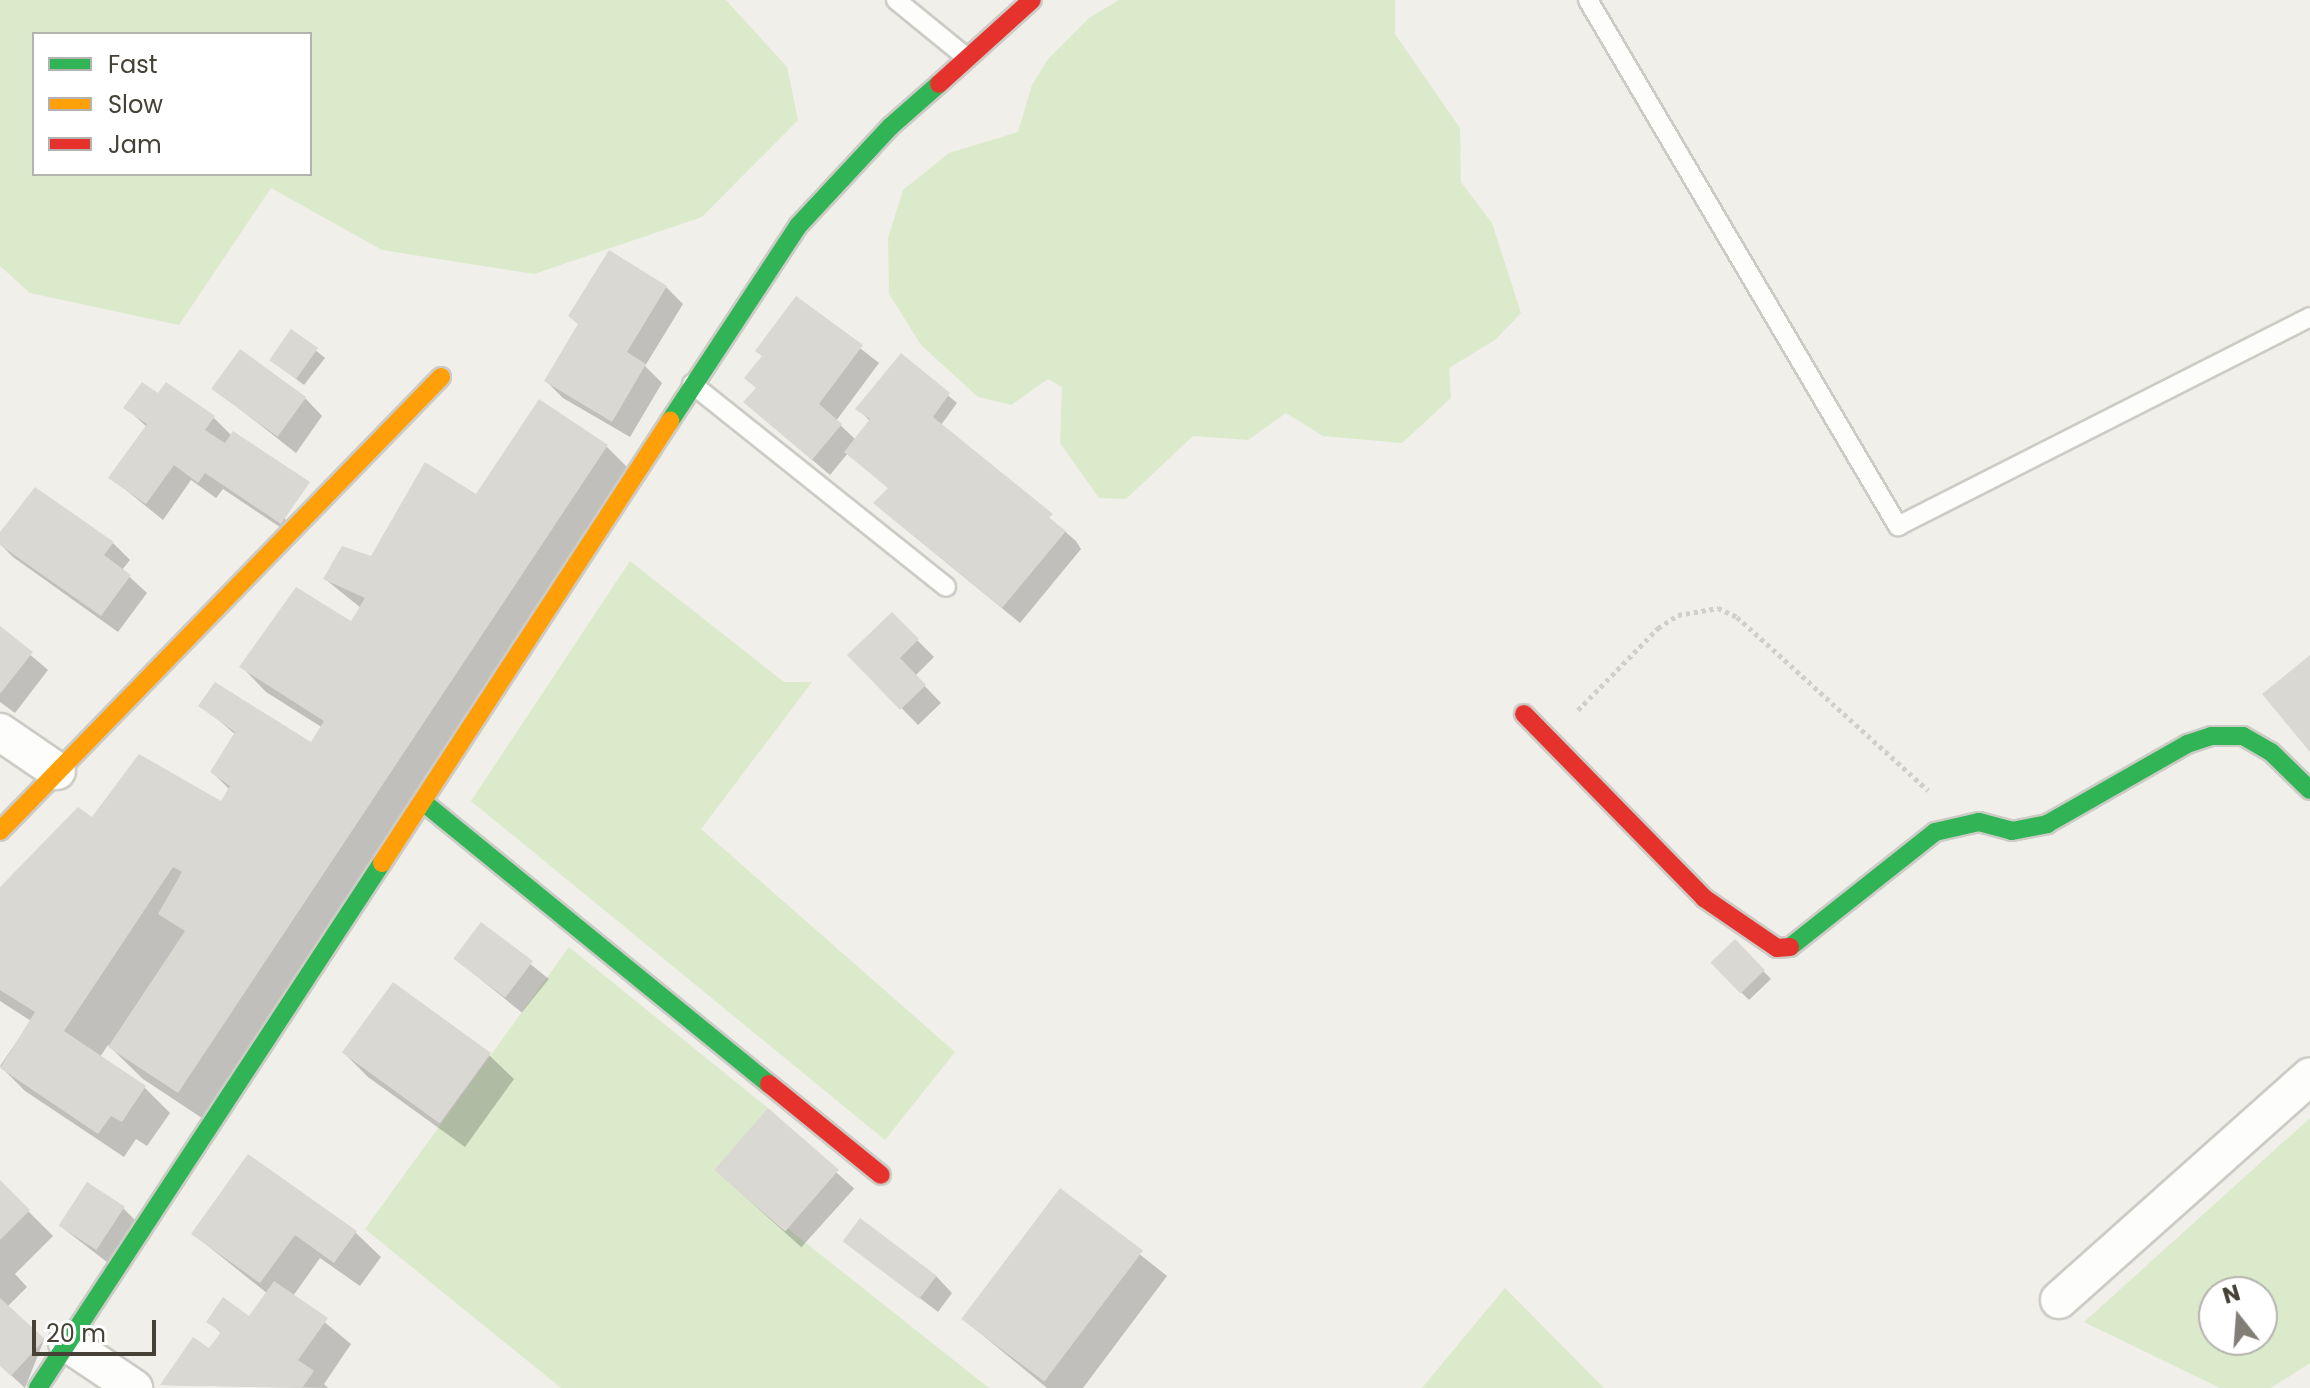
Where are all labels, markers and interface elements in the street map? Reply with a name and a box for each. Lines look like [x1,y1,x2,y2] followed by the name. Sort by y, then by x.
[32,32,312,176] legend
[108,48,158,81] text: Fast
[108,88,163,121] text: Slow
[108,128,162,161] text: Jam
[2198,1276,2278,1356] north arrow
[2219,1277,2244,1312] text: N
[36,1304,160,1354] scale bar
[46,1317,106,1350] text: 20 m

